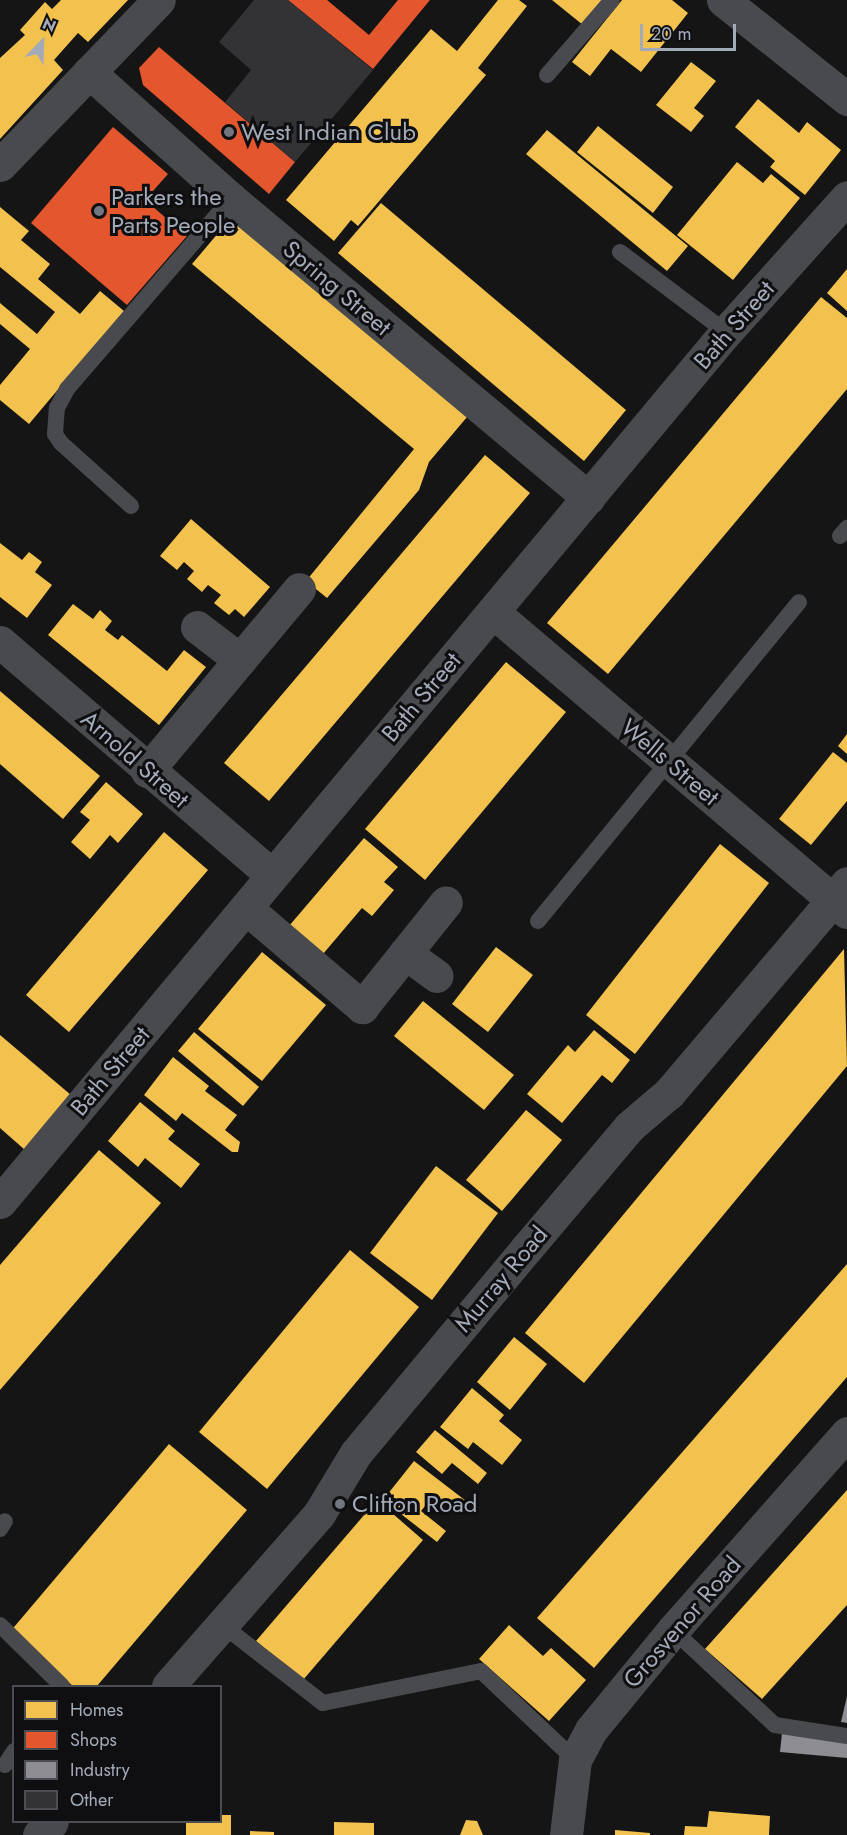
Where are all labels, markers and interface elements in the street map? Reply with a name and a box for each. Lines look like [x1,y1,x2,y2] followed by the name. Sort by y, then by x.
[12,12,72,72] north arrow
[39,12,60,38] text: N
[643,12,739,50] scale bar
[651,21,691,47] text: 20 m
[241,118,416,146] place label: West Indian Club
[222,125,236,139] marker: West Indian Club
[111,183,235,239] place label: Parkers the Parts People
[92,204,106,218] marker: Parkers the Parts People
[277,235,397,341] street label: Spring Street
[688,275,780,375] street label: Bath Street
[375,646,467,748] street label: Bath Street
[75,704,195,814] street label: Arnold Street
[615,713,725,811] street label: Wells Street
[64,1020,156,1122] street label: Bath Street
[448,1220,554,1338] street label: Murray Road
[352,1490,477,1518] place label: Clifton Road
[333,1497,347,1511] marker: Clifton Road
[617,1550,747,1694] street label: Grosvenor Road
[12,1685,222,1823] legend
[70,1697,123,1723] text: Homes
[70,1727,117,1753] text: Shops
[70,1757,130,1783] text: Industry
[70,1787,113,1813] text: Other

